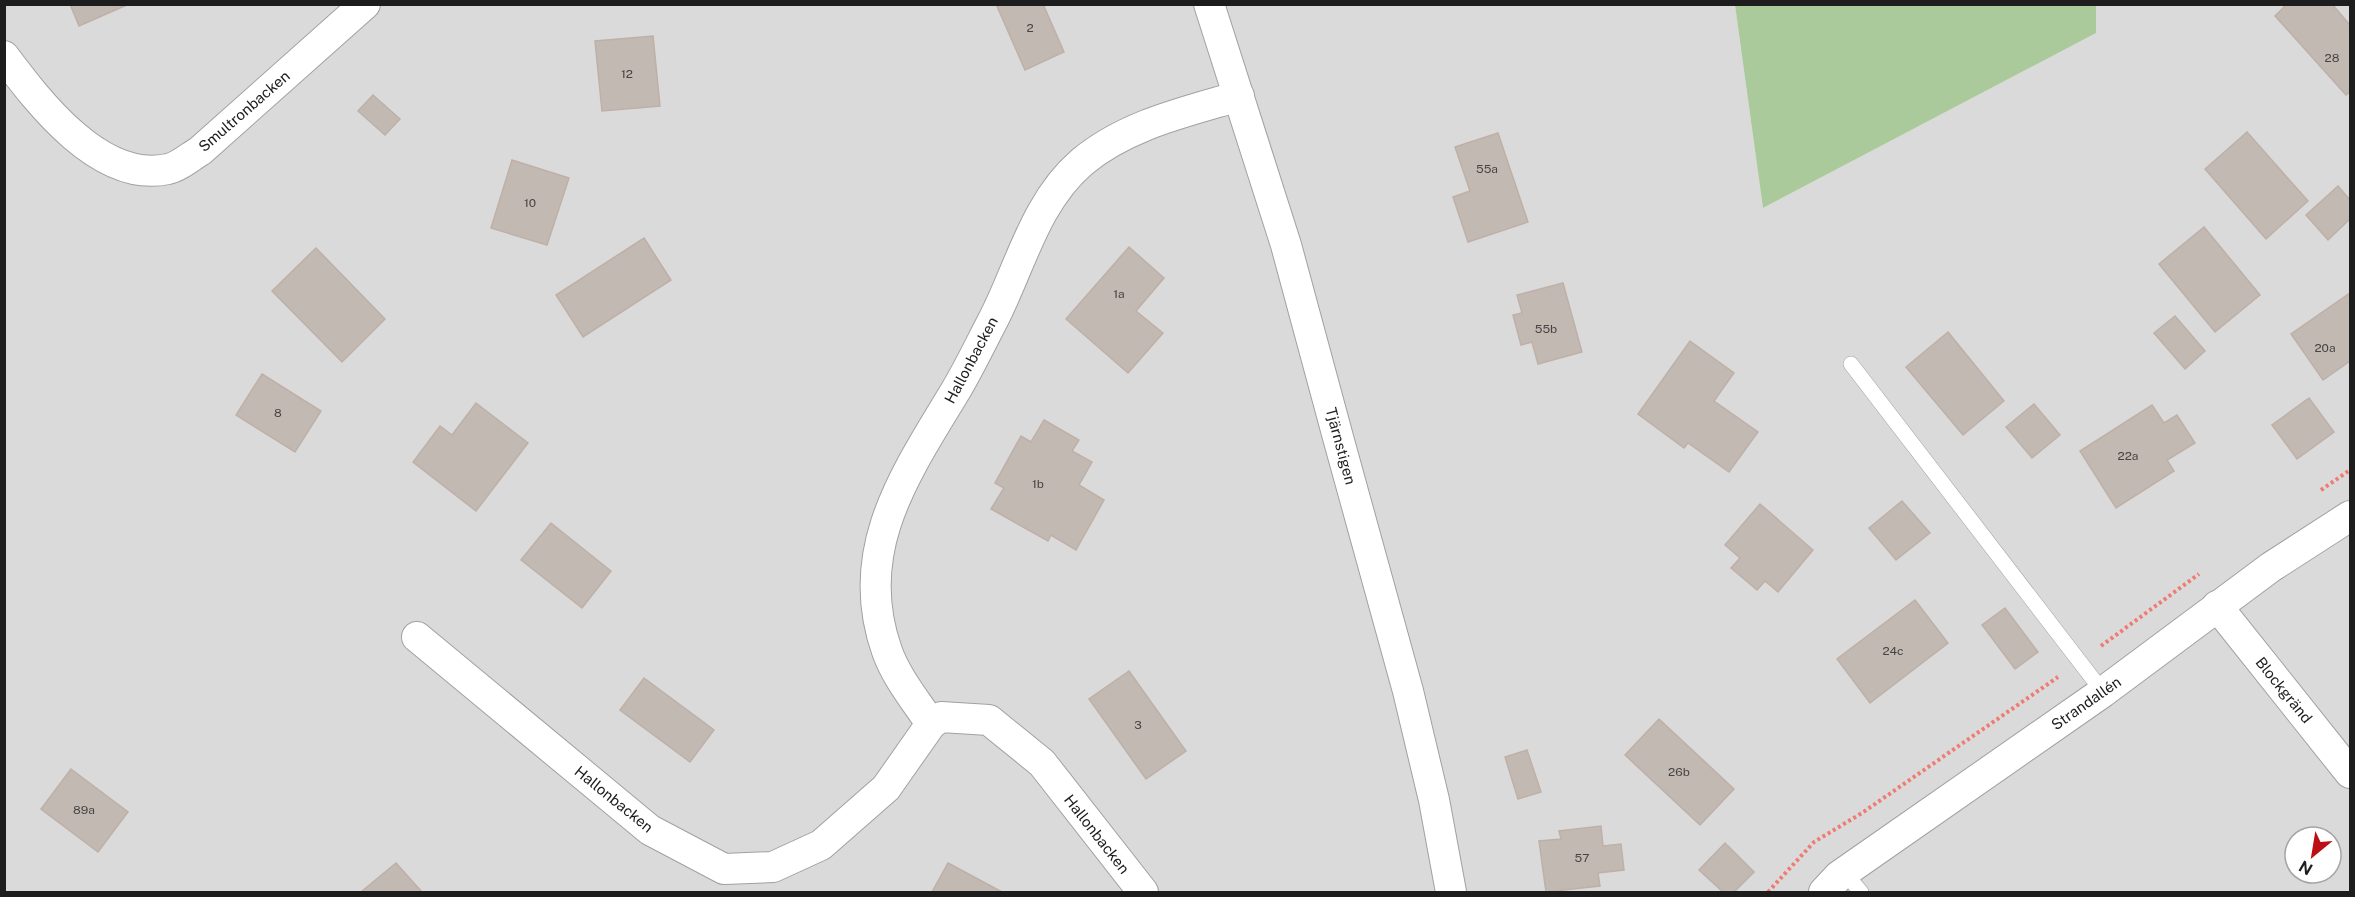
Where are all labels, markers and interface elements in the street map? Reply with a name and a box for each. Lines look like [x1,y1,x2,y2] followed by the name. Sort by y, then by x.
[1026,21,1034,35] house number: 2
[2325,51,2340,65] house number: 28
[195,67,293,155] street label: Smultronbacken
[621,67,633,81] house number: 12
[1476,162,1498,176] house number: 55a
[524,196,536,210] house number: 10
[1113,287,1125,301] house number: 1a
[941,314,1001,406] street label: Hallonbacken
[1535,322,1557,336] house number: 55b
[2314,341,2336,355] house number: 20a
[274,406,282,420] house number: 8
[1323,406,1359,486] street label: Tjärnstigen
[2118,449,2138,463] house number: 22a
[1032,477,1044,491] house number: 1b
[1882,644,1904,658] house number: 24c
[2252,654,2316,726] street label: Blockgränd
[2048,673,2124,733] street label: Strandallén
[1134,718,1142,732] house number: 3
[571,762,657,836] street label: Hallonbacken
[1668,765,1690,779] house number: 26b
[1061,791,1133,877] street label: Hallonbacken
[73,803,95,817] house number: 89a
[2283,825,2343,885] north arrow
[1575,851,1589,865] house number: 57
[2296,856,2316,879] text: N

